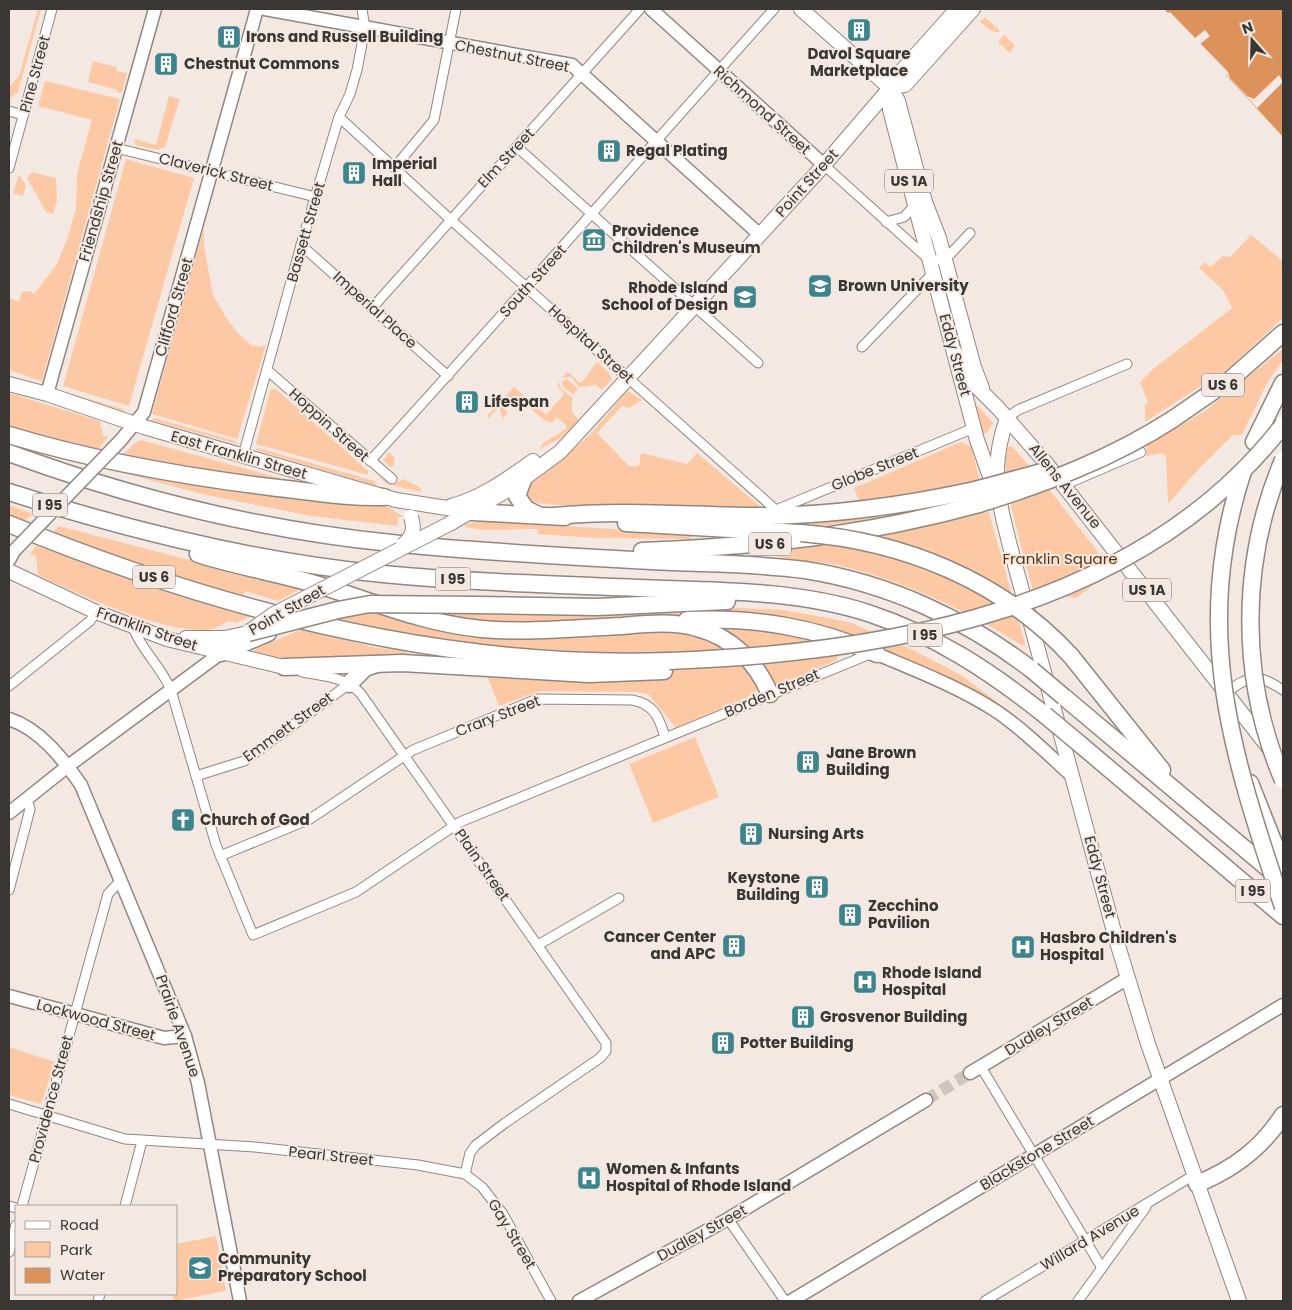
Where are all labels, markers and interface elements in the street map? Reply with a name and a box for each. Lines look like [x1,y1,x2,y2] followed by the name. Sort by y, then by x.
[1227,15,1277,65] north arrow
[846,17,872,43] building icon: Davol Square Marketplace
[1239,17,1256,39] text: N
[216,24,242,50] building icon: Irons and Russell Building
[246,26,443,47] place label: Irons and Russell Building
[14,33,55,115] street label: Pine Street
[453,34,571,77] street label: Chestnut Street
[807,43,911,81] place label: Davol Square Marketplace
[153,51,179,77] building icon: Chestnut Commons
[184,53,340,74] place label: Chestnut Commons
[709,60,816,159] street label: Richmond Street
[472,123,539,192] street label: Elm Street
[73,138,128,264] street label: Friendship Street
[596,138,622,164] building icon: Regal Plating
[626,140,728,161] place label: Regal Plating
[770,144,843,221] street label: Point Street
[157,147,276,196] street label: Claverick Street
[372,153,437,191] place label: Imperial Hall
[341,160,367,186] building icon: Imperial Hall
[885,170,933,192] road number: US 1A
[281,179,330,284] street label: Bassett Street
[612,220,761,258] place label: Providence Children's Museum
[581,227,607,253] museum icon: Providence Children's Museum
[494,240,571,322] street label: South Street
[149,255,198,359] street label: Clifford Street
[329,266,422,353] street label: Imperial Place
[807,273,833,299] school or university icon: Brown University
[838,275,969,296] place label: Brown University
[602,277,728,315] place label: Rhode Island School of Design
[732,284,758,310] school or university icon: Rhode Island School of Design
[544,299,639,388] street label: Hospital Street
[934,311,977,398] street label: Eddy Street
[1202,374,1244,396] road number: US 6
[285,383,374,466] street label: Hoppin Street
[454,389,480,415] building icon: Lifespan
[484,391,549,412] place label: Lifespan
[169,425,310,484] street label: East Franklin Street
[1024,438,1106,533] street label: Allens Avenue
[828,442,922,496] street label: Globe Street
[32,494,68,516] road number: I 95
[749,532,791,556] road number: US 6
[1002,548,1118,569] park label: Franklin Square
[133,566,175,588] road number: US 6
[436,568,470,590] road number: I 95
[1123,578,1171,602] road number: US 1A
[245,579,329,640] street label: Point Street
[94,601,200,656] street label: Franklin Street
[908,624,942,646] road number: I 95
[721,663,823,722] street label: Borden Street
[238,687,337,766] street label: Emmett Street
[452,690,543,741] street label: Crary Street
[826,742,916,780] place label: Jane Brown Building
[795,749,821,775] building icon: Jane Brown Building
[170,807,196,833] church icon: Church of God
[200,809,310,830] place label: Church of God
[738,821,764,847] building icon: Nursing Arts
[768,823,864,844] place label: Nursing Arts
[450,824,515,905] street label: Plain Street
[1079,833,1122,920] street label: Eddy Street
[727,867,800,905] place label: Keystone Building
[804,874,830,900] building icon: Keystone Building
[1236,879,1270,902] road number: I 95
[868,895,939,933] place label: Zecchino Pavilion
[837,902,863,928] building icon: Zecchino Pavilion
[604,926,717,964] place label: Cancer Center and APC
[1040,927,1177,965] place label: Hasbro Children's Hospital
[721,933,747,959] building icon: Cancer Center and APC
[1010,934,1036,960] hospital icon: Hasbro Children's Hospital
[882,962,982,1000] place label: Rhode Island Hospital
[852,969,878,995] hospital icon: Rhode Island Hospital
[151,972,206,1080] street label: Prairie Avenue
[1001,991,1097,1060] street label: Dudley Street
[34,994,158,1046] street label: Lockwood Street
[790,1004,816,1030] building icon: Grosvenor Building
[820,1006,967,1027] place label: Grosvenor Building
[710,1030,736,1056] building icon: Potter Building
[740,1032,854,1053] place label: Potter Building
[23,1033,78,1165] street label: Providence Street
[976,1110,1098,1195] street label: Blackstone Street
[288,1141,375,1170] street label: Pearl Street
[606,1158,791,1196] place label: Women & Infants Hospital of Rhode Island
[576,1165,602,1191] hospital icon: Women & Infants Hospital of Rhode Island
[483,1195,542,1273] street label: Gay Street
[653,1199,750,1266] street label: Dudley Street
[1036,1200,1143,1275] street label: Willard Avenue
[15,1205,178,1295] legend
[60,1214,99,1235] text: Road
[60,1239,92,1260] text: Park
[218,1248,367,1286] place label: Community Preparatory School
[187,1255,213,1281] school or university icon: Community Preparatory School
[60,1264,106,1285] text: Water

